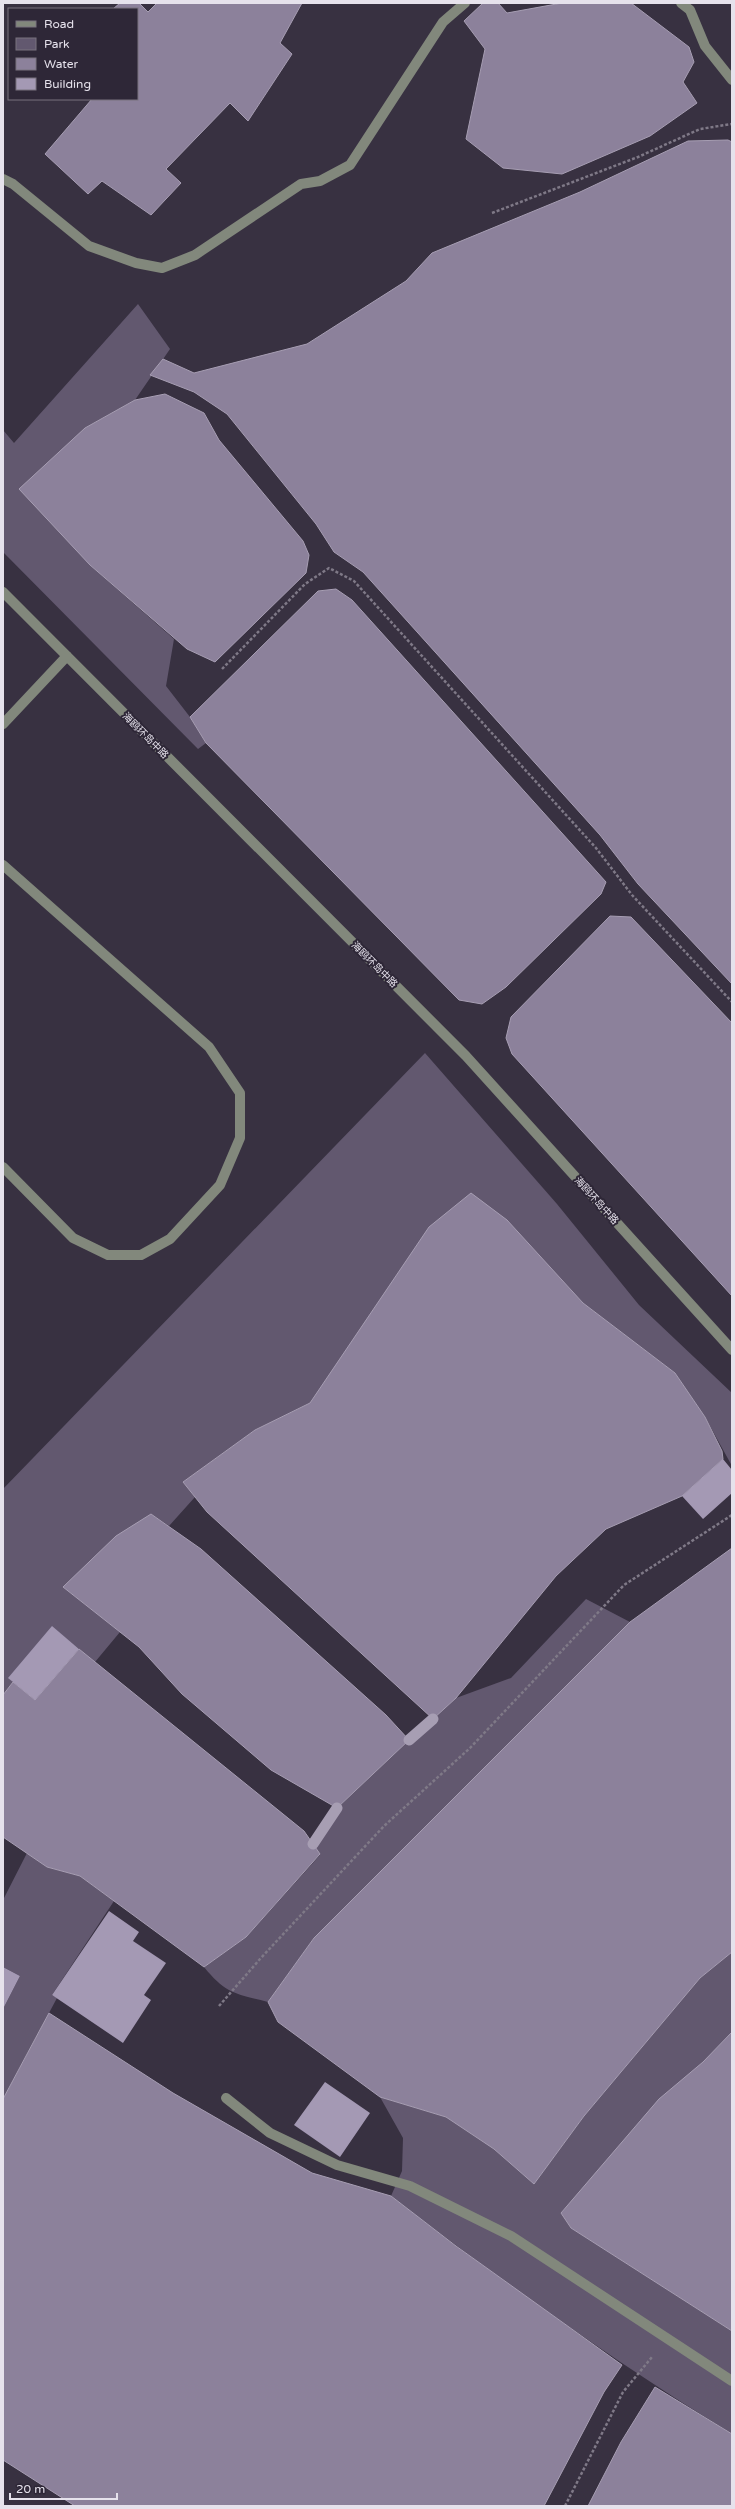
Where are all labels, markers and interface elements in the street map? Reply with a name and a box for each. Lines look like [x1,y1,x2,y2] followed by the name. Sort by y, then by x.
[8,8,138,100] legend
[44,17,74,31] text: Road
[44,37,70,51] text: Park
[44,57,79,71] text: Water
[44,77,91,91] text: Building
[120,710,171,761] street label: 海鸥环岛中路
[349,939,400,990] street label: 海鸥环岛中路
[572,1174,621,1227] street label: 海鸥环岛中路
[10,2475,117,2501] scale bar
[16,2482,45,2496] text: 20 m

